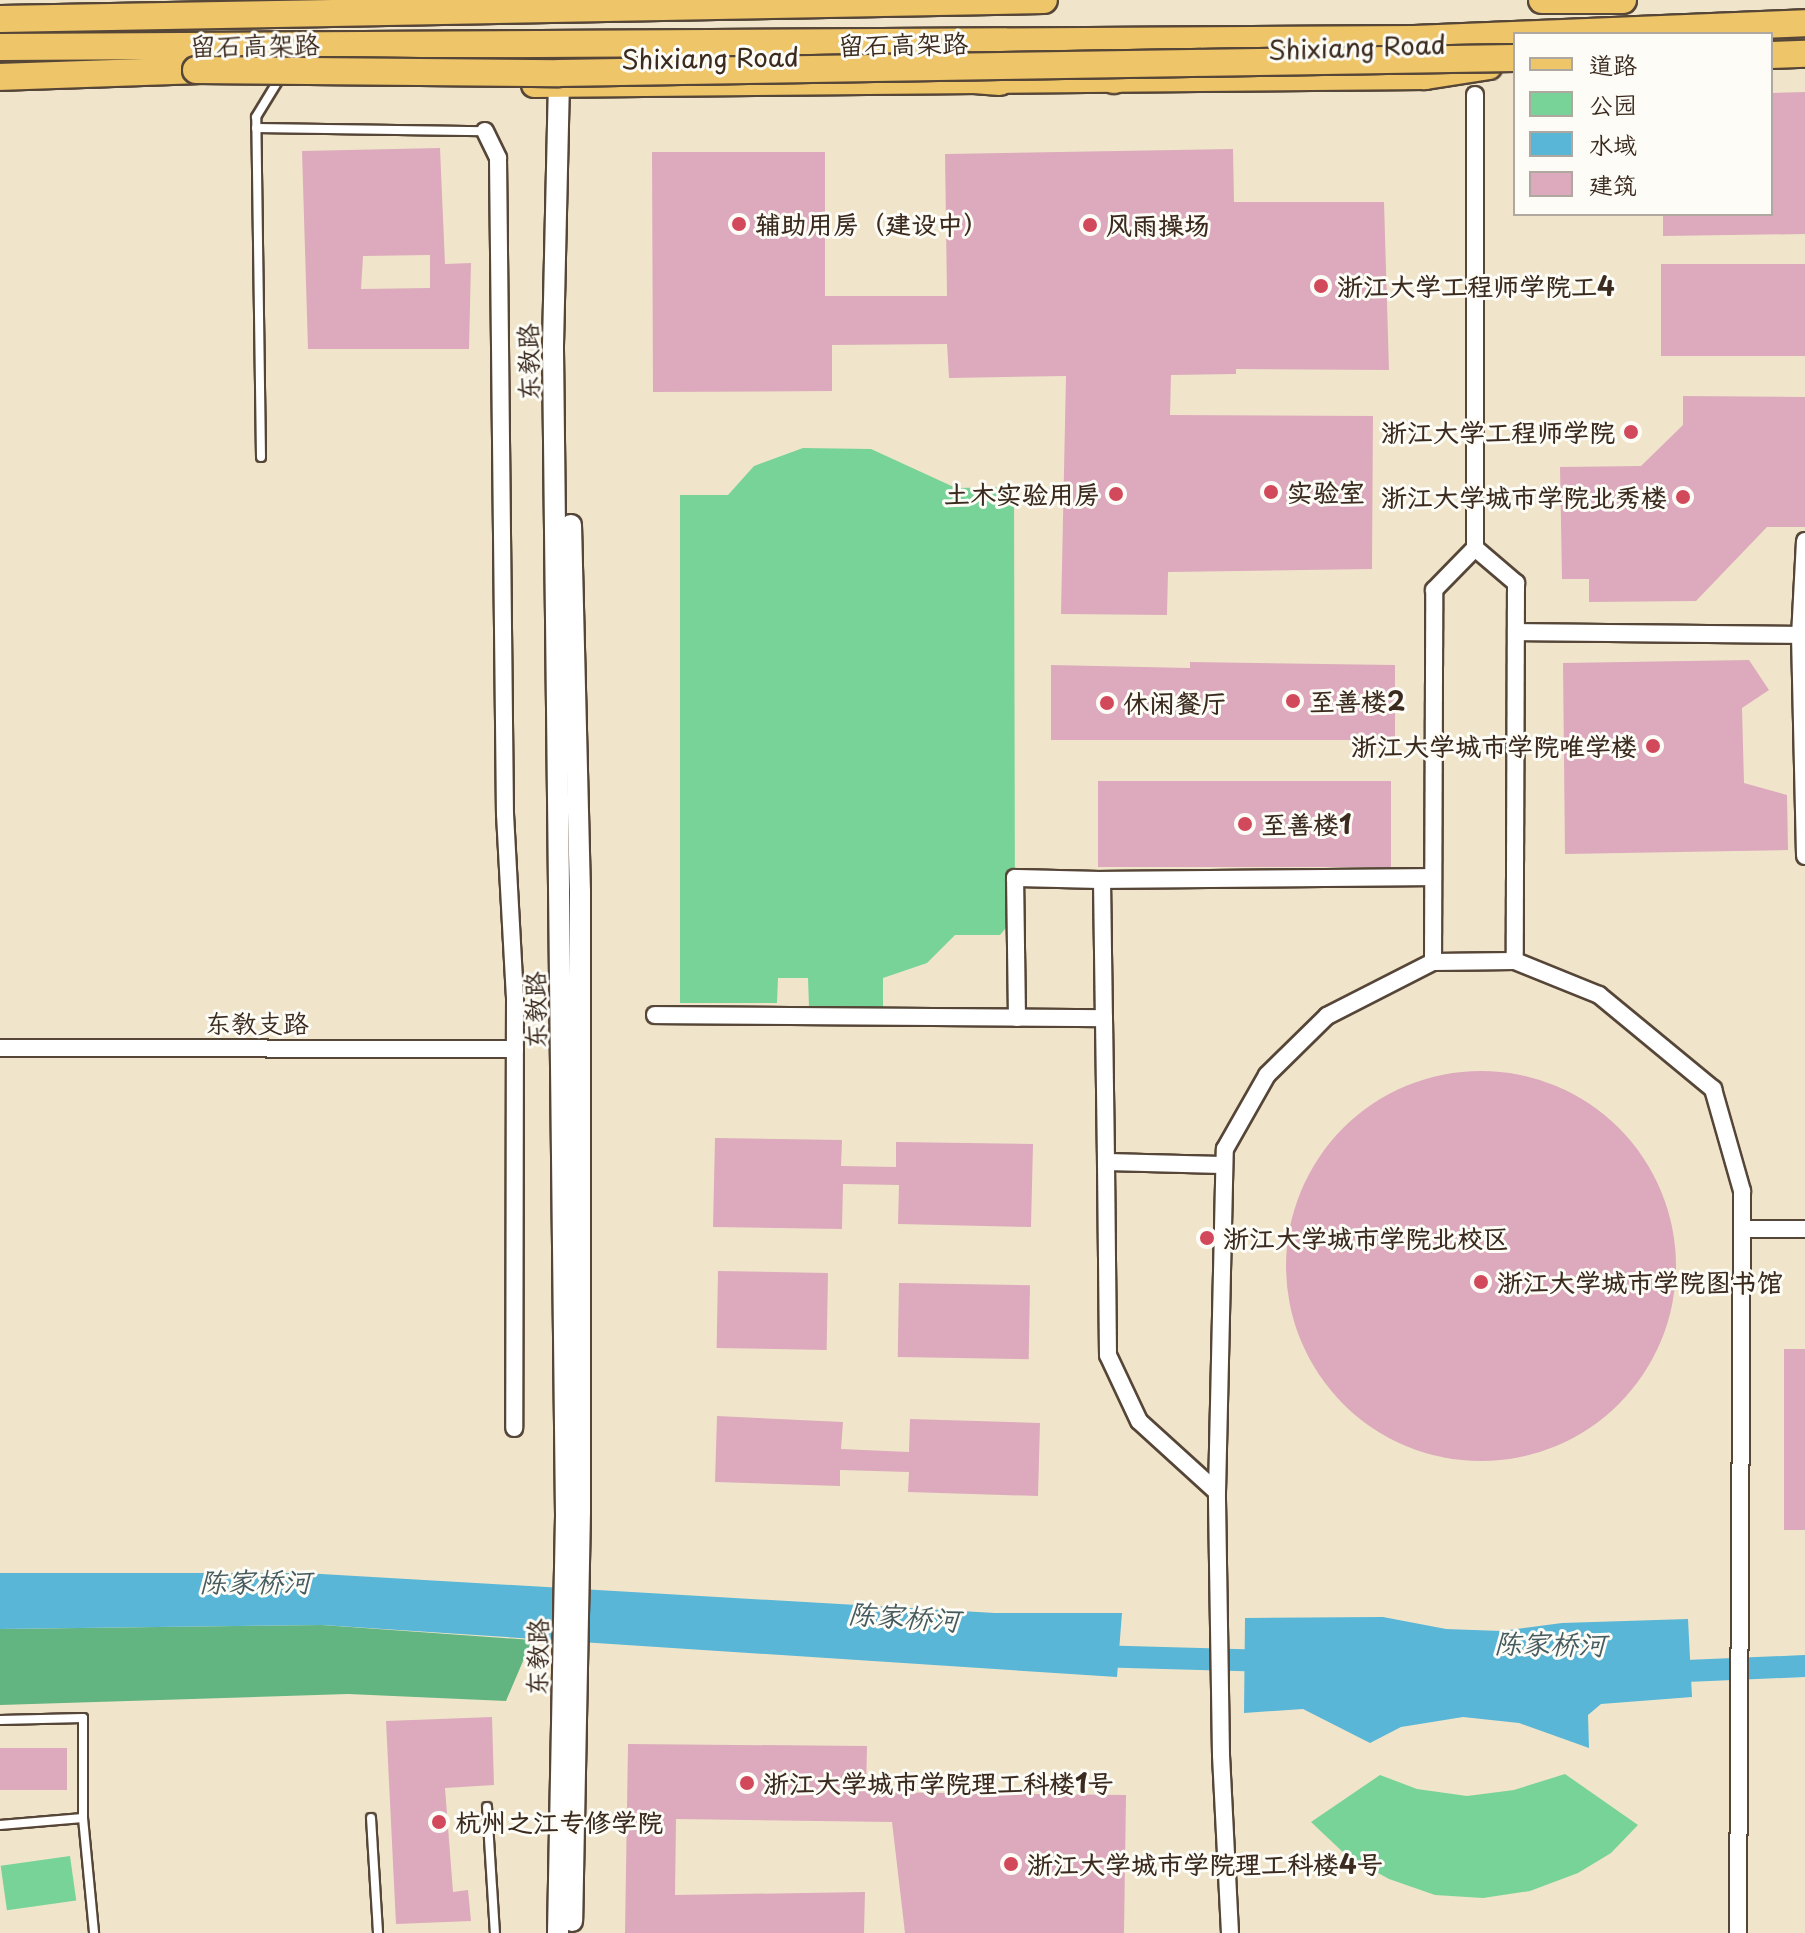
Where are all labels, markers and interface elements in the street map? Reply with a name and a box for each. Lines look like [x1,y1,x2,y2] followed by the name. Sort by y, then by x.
[838,27,968,61] street label: 留石高架路
[190,28,320,62] street label: 留石高架路
[1268,28,1446,66] street label: Shixiang Road
[1513,32,1773,216] legend
[621,41,799,75] street label: Shixiang Road
[1589,46,1637,82] text: 道路
[1589,86,1637,122] text: 公园
[1589,126,1637,162] text: 水域
[1589,166,1637,202] text: 建筑
[755,208,989,240] place label: 辅助用房（建设中）
[1106,209,1210,241] place label: 风雨操场
[730,215,748,233] marker: 辅助用房（建设中）
[1081,216,1099,234] marker: 风雨操场
[1337,270,1615,302] place label: 浙江大学工程师学院工4
[1312,277,1330,295] marker: 浙江大学工程师学院工4
[512,323,544,401] street label: 东教路
[1381,416,1615,448] place label: 浙江大学工程师学院
[1622,423,1640,441] marker: 浙江大学工程师学院
[1287,476,1365,508] place label: 实验室
[944,478,1100,510] place label: 土木实验用房
[1381,481,1667,513] place label: 浙江大学城市学院北秀楼
[1262,483,1280,501] marker: 实验室
[1107,485,1125,503] marker: 土木实验用房
[1674,488,1692,506] marker: 浙江大学城市学院北秀楼
[1309,685,1405,717] place label: 至善楼2
[1123,687,1227,719] place label: 休闲餐厅
[1284,692,1302,710] marker: 至善楼2
[1098,694,1116,712] marker: 休闲餐厅
[1351,730,1637,762] place label: 浙江大学城市学院唯学楼
[1644,737,1662,755] marker: 浙江大学城市学院唯学楼
[1261,808,1351,840] place label: 至善楼1
[1236,815,1254,833] marker: 至善楼1
[519,971,551,1049] street label: 东教路
[205,1007,309,1039] street label: 东教支路
[1223,1222,1509,1254] place label: 浙江大学城市学院北校区
[1198,1229,1216,1247] marker: 浙江大学城市学院北校区
[1497,1266,1783,1298] place label: 浙江大学城市学院图书馆
[1472,1273,1490,1291] marker: 浙江大学城市学院图书馆
[199,1564,311,1598] water label: 陈家桥河
[847,1595,961,1637] water label: 陈家桥河
[521,1618,553,1696] street label: 东教路
[1494,1625,1606,1661] water label: 陈家桥河
[763,1767,1113,1799] place label: 浙江大学城市学院理工科楼1号
[738,1774,756,1792] marker: 浙江大学城市学院理工科楼1号
[455,1806,663,1838] place label: 杭州之江专修学院
[430,1813,448,1831] marker: 杭州之江专修学院
[1027,1848,1383,1880] place label: 浙江大学城市学院理工科楼4号
[1002,1855,1020,1873] marker: 浙江大学城市学院理工科楼4号

